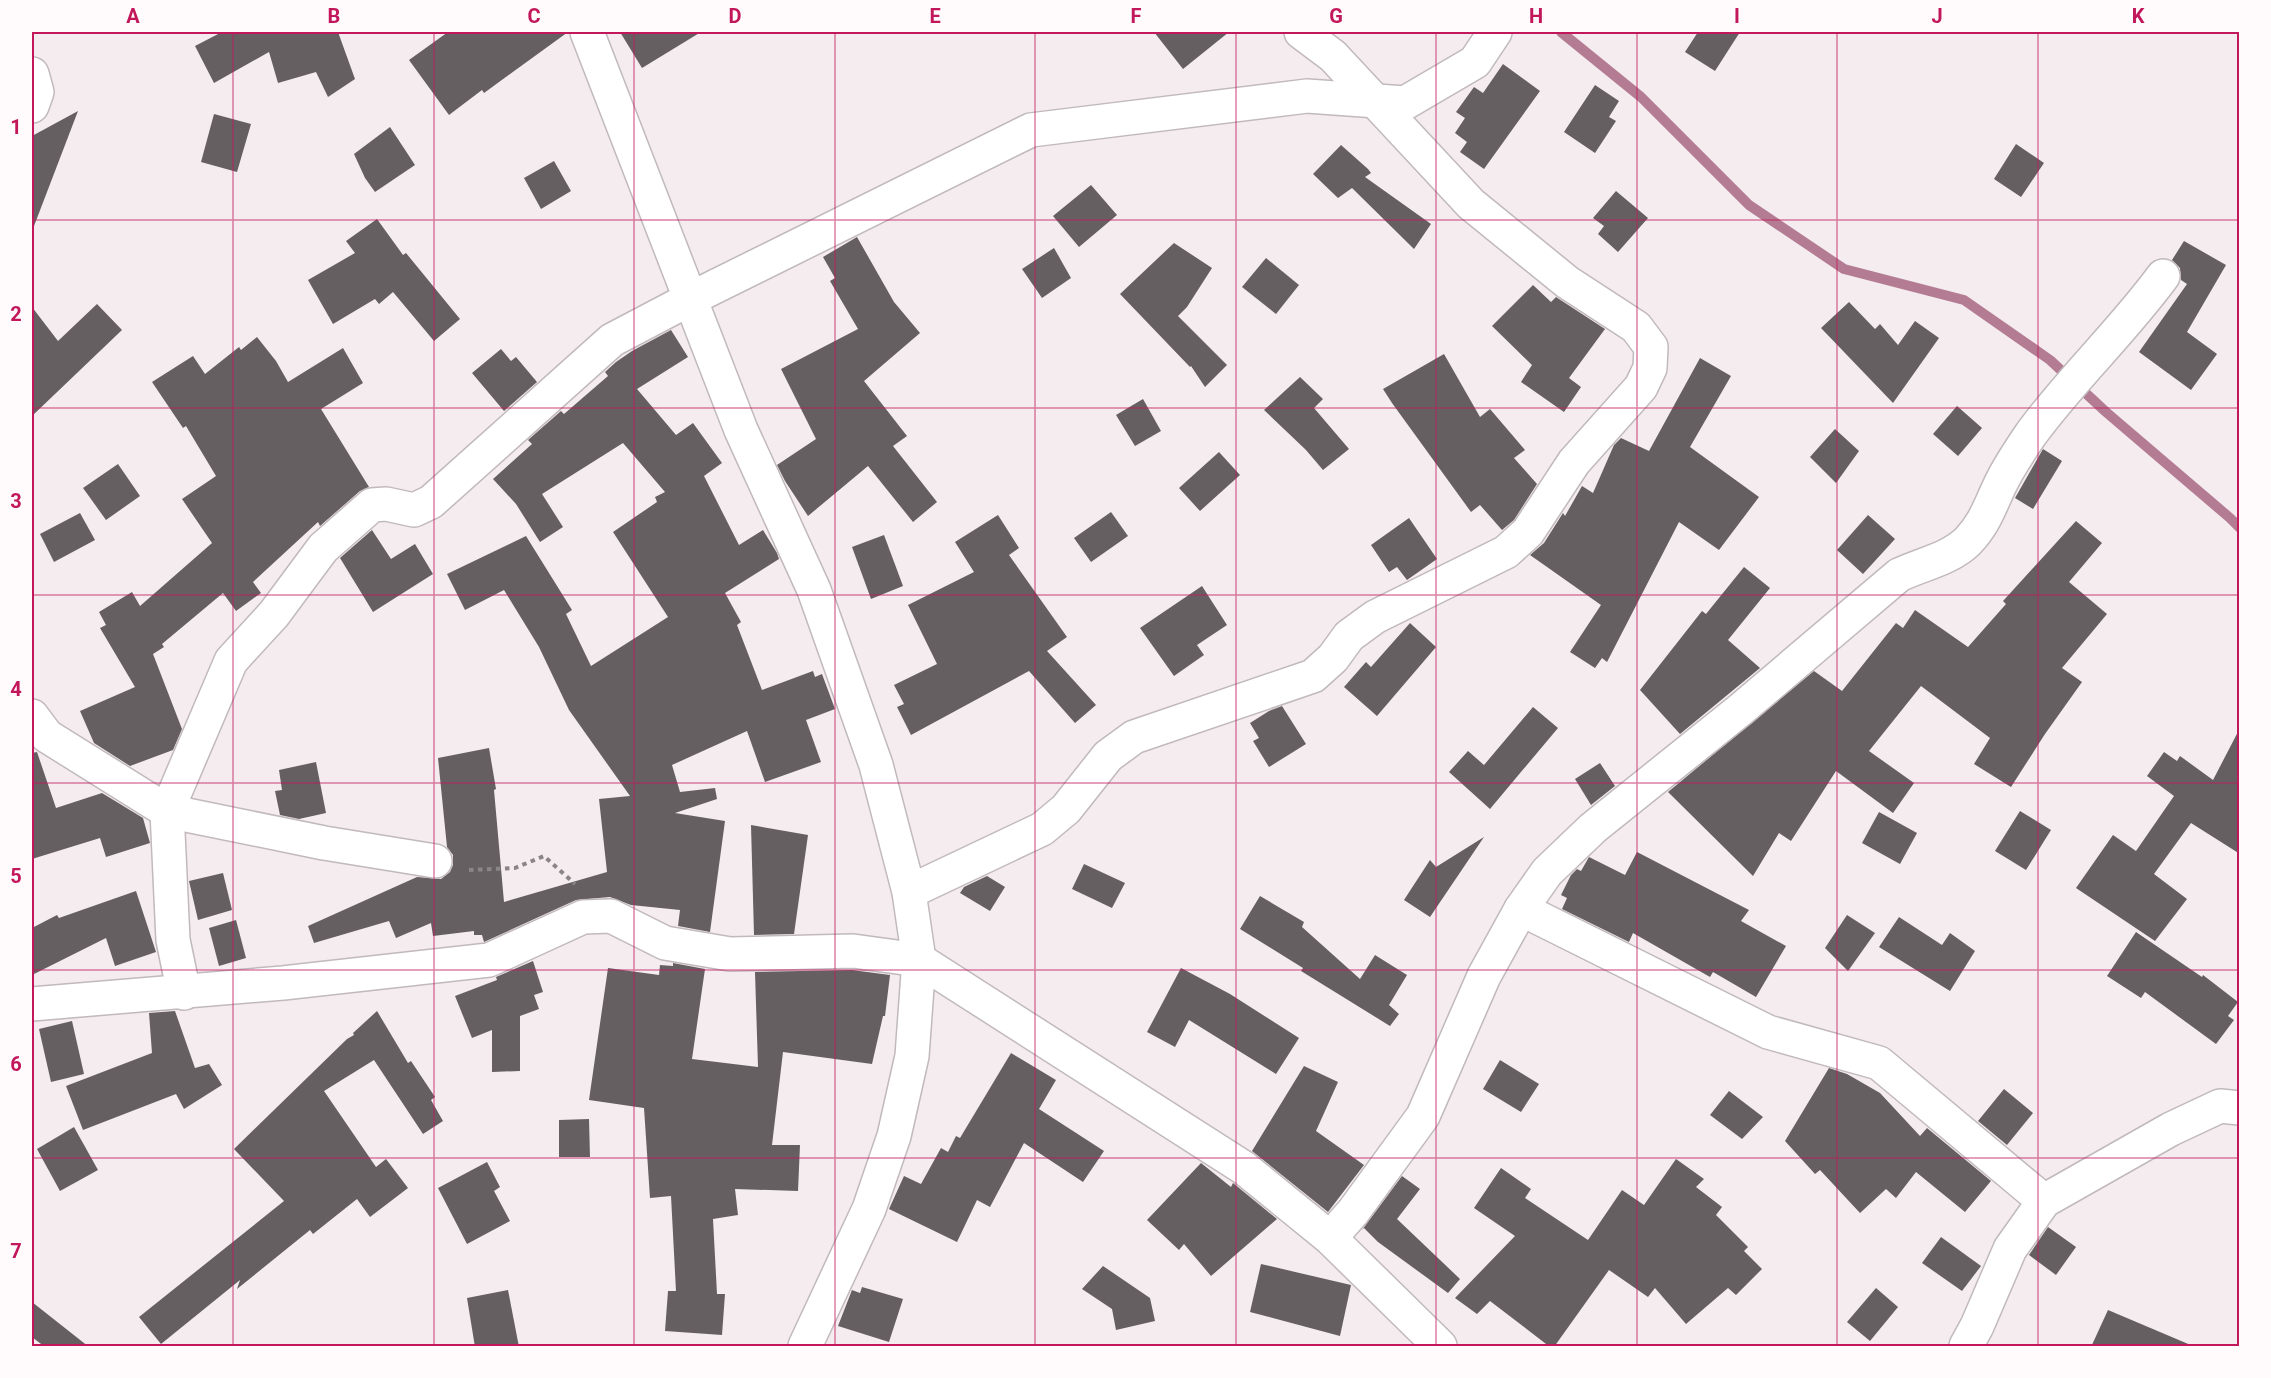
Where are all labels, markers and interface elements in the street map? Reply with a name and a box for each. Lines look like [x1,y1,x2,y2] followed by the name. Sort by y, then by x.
[126,4,140,28] text: A
[328,4,340,28] text: B
[527,4,541,28] text: C
[729,4,742,28] text: D
[929,4,941,28] text: E
[1131,4,1142,28] text: F
[1329,4,1343,28] text: G
[1529,4,1543,28] text: H
[1734,4,1740,28] text: I
[1931,4,1943,28] text: J
[2132,4,2145,28] text: K
[10,115,22,139] text: 1
[10,302,22,326] text: 2
[10,489,22,513] text: 3
[10,677,22,701] text: 4
[10,864,22,888] text: 5
[10,1052,22,1076] text: 6
[10,1239,22,1263] text: 7

